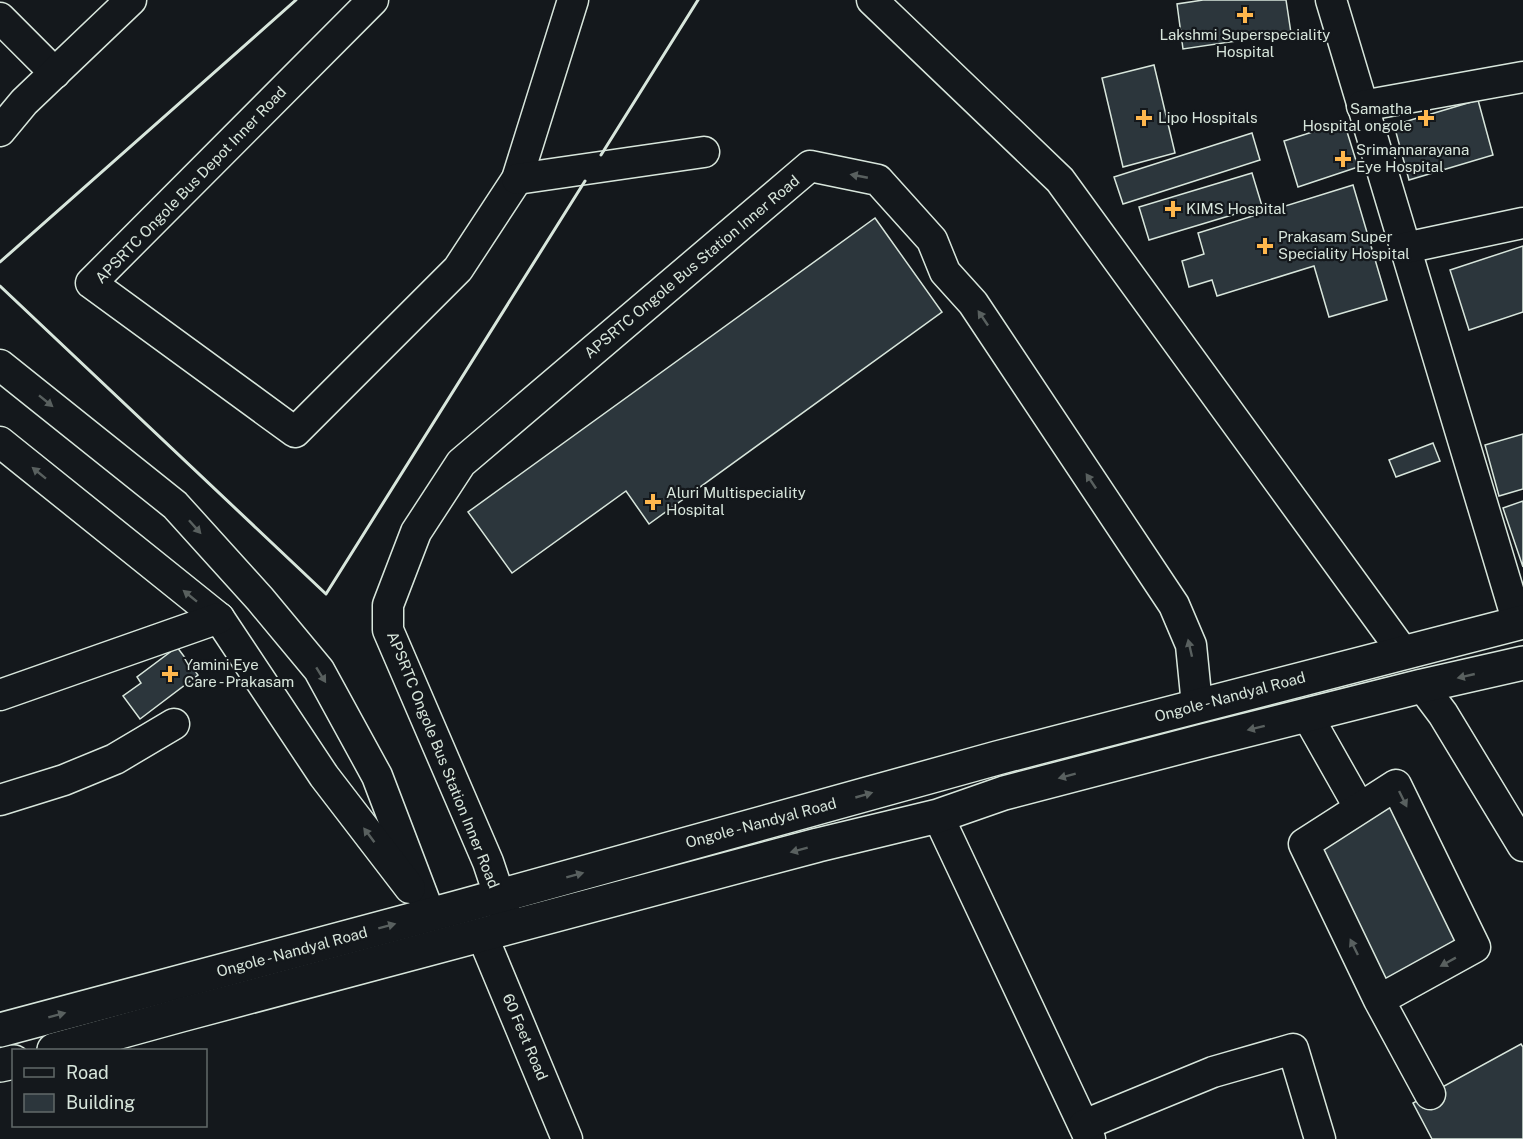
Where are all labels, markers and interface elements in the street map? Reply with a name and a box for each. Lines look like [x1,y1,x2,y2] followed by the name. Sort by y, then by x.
[1236,6,1254,24] marker: Lakshmi Superspeciality Hospital
[1160,26,1330,60] place label: Lakshmi Superspeciality Hospital
[92,83,289,287] street label: APSRTC Ongole Bus Depot Inner Road
[1302,100,1412,134] place label: Samatha Hospital ongole
[1135,109,1153,127] marker: Lipo Hospitals
[1158,109,1257,126] place label: Lipo Hospitals
[1417,109,1435,127] marker: Samatha Hospital ongole
[1356,141,1469,175] place label: Srimannarayana Eye Hospital
[1334,150,1352,168] marker: Srimannarayana Eye Hospital
[849,171,868,180] one-way arrow
[581,172,803,362] street label: APSRTC Ongole Bus Station Inner Road
[1164,200,1182,218] marker: KIMS Hospital
[1186,200,1286,217] place label: KIMS Hospital
[1278,228,1410,262] place label: Prakasam Super Speciality Hospital
[1256,237,1274,255] marker: Prakasam Super Speciality Hospital
[978,310,989,326] one-way arrow
[38,395,53,407] one-way arrow
[31,467,46,480] one-way arrow
[1085,473,1097,489] one-way arrow
[666,484,806,518] place label: Aluri Multispeciality Hospital
[644,493,662,511] marker: Aluri Multispeciality Hospital
[188,519,201,534] one-way arrow
[182,589,198,602] one-way arrow
[384,629,503,891] street label: APSRTC Ongole Bus Station Inner Road
[1184,638,1194,657] one-way arrow
[184,656,294,690] place label: Yamini Eye Care - Prakasam
[161,665,179,683] marker: Yamini Eye Care - Prakasam
[315,667,326,683] one-way arrow
[1153,668,1307,725] street label: Ongole - Nandyal Road
[1456,672,1475,681] one-way arrow
[1247,723,1265,733] one-way arrow
[1058,772,1077,782] one-way arrow
[855,789,873,799] one-way arrow
[1398,791,1407,808] one-way arrow
[684,794,838,851] street label: Ongole - Nandyal Road
[363,827,375,843] one-way arrow
[789,846,807,855] one-way arrow
[566,869,584,879] one-way arrow
[378,921,396,931] one-way arrow
[215,923,369,980] street label: Ongole - Nandyal Road
[1349,939,1358,956] one-way arrow
[1439,957,1456,967] one-way arrow
[500,991,551,1083] street label: 60 Feet Road
[48,1010,66,1019] one-way arrow
[12,1049,207,1127] legend
[66,1062,109,1083] text: Road
[66,1092,135,1113] text: Building

